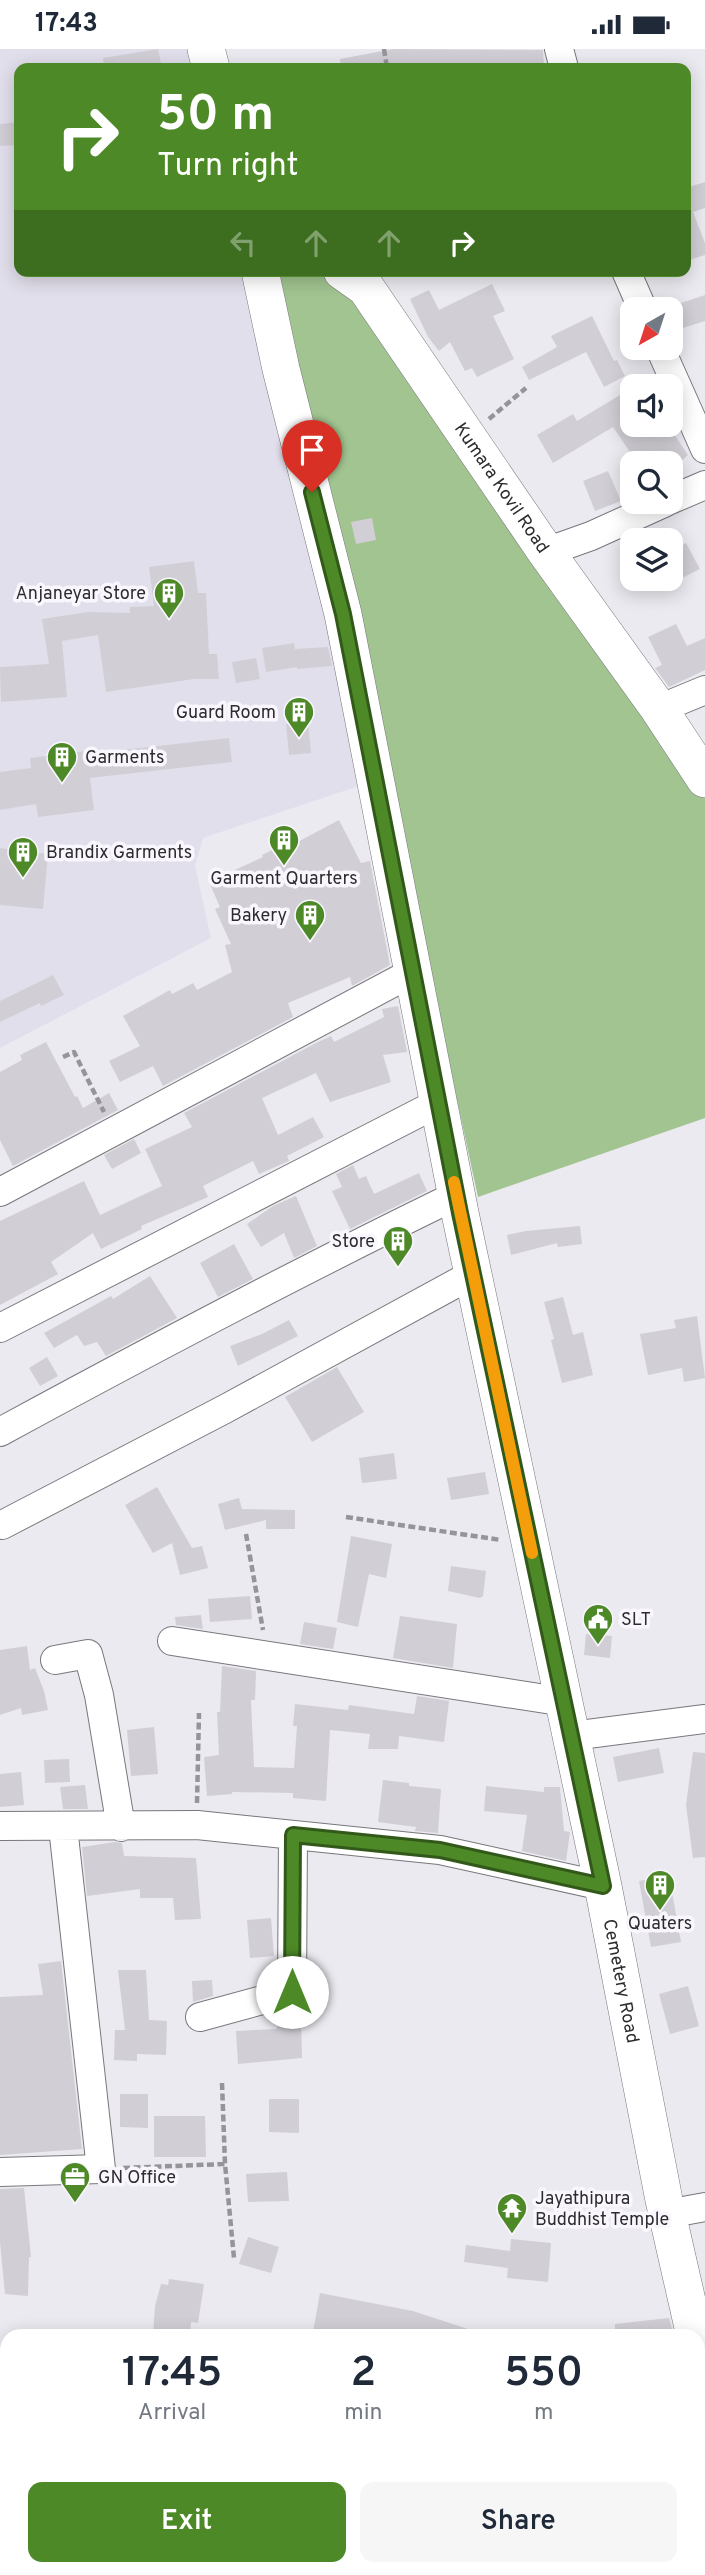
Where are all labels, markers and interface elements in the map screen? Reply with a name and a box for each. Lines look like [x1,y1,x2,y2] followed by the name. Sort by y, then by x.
[35,8,98,41] text: 17:43
[157,86,274,148] text: 50 m
[42,91,133,182] icon: right
[157,147,299,187] text: Turn right
[224,224,262,262] icon: left
[297,224,335,262] icon: ahead
[370,224,408,262] icon: ahead
[443,224,481,262] icon: right
[620,297,682,361] north arrow
[620,297,683,591] map controls
[620,374,683,437] button: sound
[448,419,554,558] street label: Kumara Kovil Road
[282,420,342,492] pin
[293,431,331,469] icon: arrive
[620,451,683,514] button: search
[620,528,683,591] button: layers
[152,576,186,620] building icon: Anjaneyar Store
[16,583,146,606] place label: Anjaneyar Store
[282,695,316,739] building icon: Guard Room
[176,702,276,725] place label: Guard Room
[45,740,79,784] building icon: Garments
[85,747,164,770] place label: Garments
[267,823,301,867] building icon: Garment Quarters
[6,835,40,879] building icon: Brandix Garments
[46,842,192,865] place label: Brandix Garments
[210,868,358,891] place label: Garment Quarters
[293,898,327,942] building icon: Bakery
[230,905,287,928] place label: Bakery
[381,1224,415,1268] building icon: Store
[332,1231,375,1254] place label: Store
[581,1602,615,1646] public building icon: SLT
[621,1609,651,1632] place label: SLT
[643,1868,677,1912] building icon: Quaters
[628,1913,692,1936] place label: Quaters
[597,1917,643,2045] street label: Cemetery Road
[255,1955,329,2029] position arrow
[58,2160,92,2204] office icon: GN Office
[98,2167,176,2190] place label: GN Office
[535,2188,669,2232] place label: Jayathipura Buddhist Temple
[495,2191,529,2235] temple icon: Jayathipura Buddhist Temple
[122,2348,222,2401] text: 17:45
[350,2348,376,2401] text: 2
[504,2348,583,2401] text: 550
[138,2399,206,2428] text: Arrival
[344,2399,382,2428] text: min
[534,2399,553,2428] text: m
[28,2482,346,2562] button: Exit
[360,2482,677,2562] button: Share

